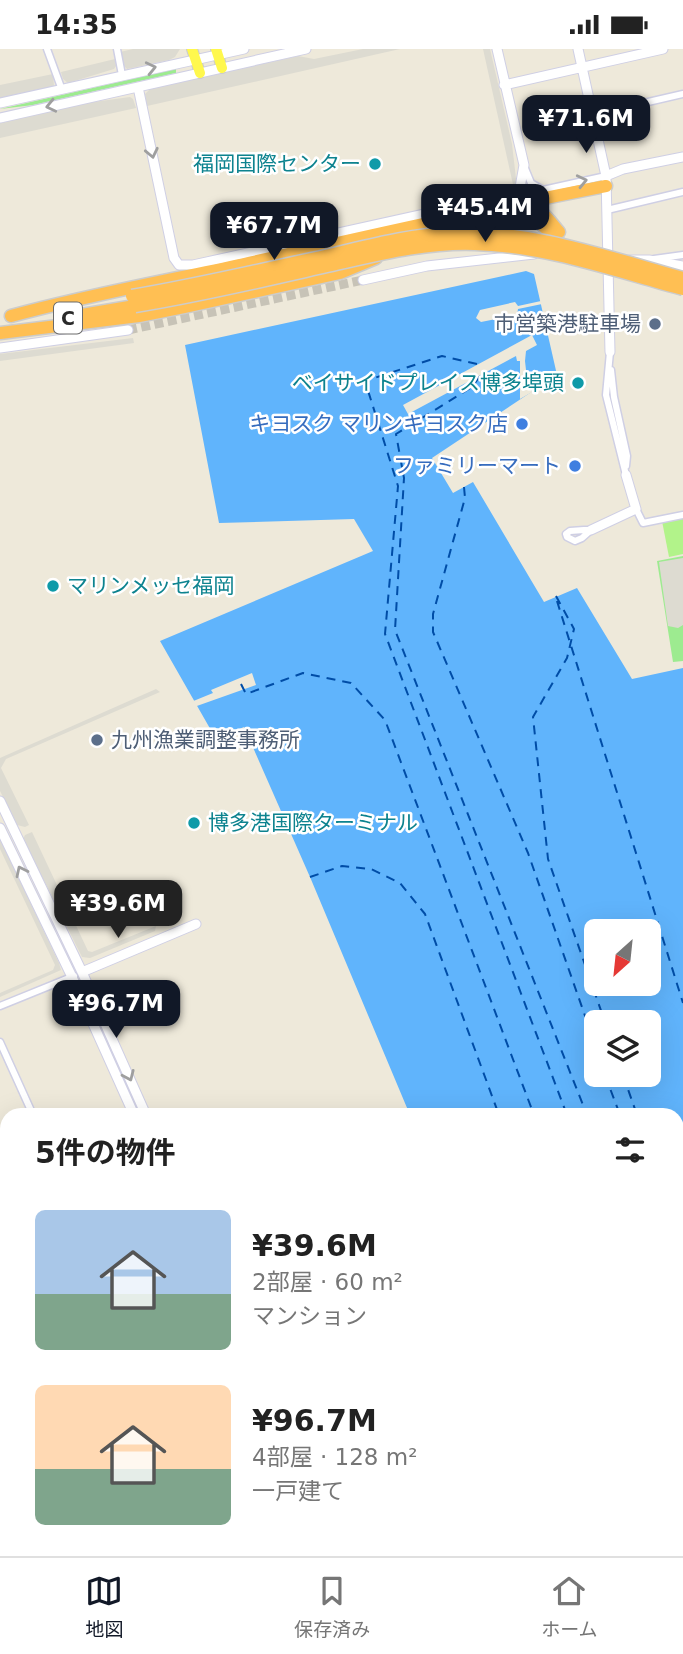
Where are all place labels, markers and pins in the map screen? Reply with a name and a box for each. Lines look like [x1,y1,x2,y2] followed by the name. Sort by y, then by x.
[529,95,643,155] pin: ¥71.6M
[193,152,361,176] place label: 福岡国際センター
[367,156,383,172] marker: 福岡国際センター
[428,185,542,244] pin: ¥45.4M
[217,203,331,262] pin: ¥67.7M
[494,312,641,336] place label: 市営築港駐車場
[647,316,663,332] marker: 市営築港駐車場
[292,371,564,395] place label: ベイサイドプレイス博多埠頭
[570,375,586,391] marker: ベイサイドプレイス博多埠頭
[249,412,508,436] place label: キヨスク マリンキヨスク店
[514,416,530,432] marker: キヨスク マリンキヨスク店
[393,454,561,478] place label: ファミリーマート
[567,458,583,474] marker: ファミリーマート
[67,574,234,598] place label: マリンメッセ福岡
[45,578,61,594] marker: マリンメッセ福岡
[111,728,300,752] place label: 九州漁業調整事務所
[89,732,105,748] marker: 九州漁業調整事務所
[208,811,418,835] place label: 博多港国際ターミナル
[186,815,202,831] marker: 博多港国際ターミナル
[61,881,175,940] pin: ¥39.6M
[59,981,173,1040] pin: ¥96.7M

